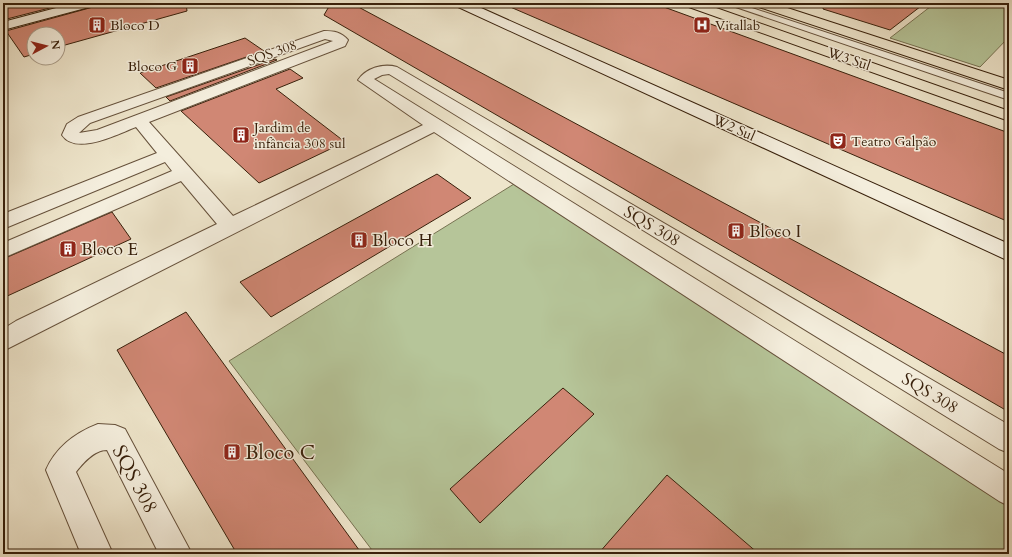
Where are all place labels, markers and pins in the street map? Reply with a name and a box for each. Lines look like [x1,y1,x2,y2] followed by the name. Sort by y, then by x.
[87,15,107,35] building icon: Bloco D
[692,15,712,35] hospital icon: Vitallab
[110,16,160,35] place label: Bloco D
[715,16,760,35] place label: Vitallab
[180,56,200,76] building icon: Bloco G
[128,57,177,76] place label: Bloco G
[252,118,346,153] place label: Jardim de infância 308 sul
[231,125,251,145] building icon: Jardim de infância 308 sul
[828,131,848,151] theatre icon: Teatro Galpão
[851,132,937,151] place label: Teatro Galpão
[749,220,802,243] place label: Bloco I
[726,221,746,241] building icon: Bloco I
[372,229,433,252] place label: Bloco H
[349,230,369,250] building icon: Bloco H
[81,238,138,261] place label: Bloco E
[58,239,78,259] building icon: Bloco E
[245,439,315,466] place label: Bloco C
[222,442,242,462] building icon: Bloco C

